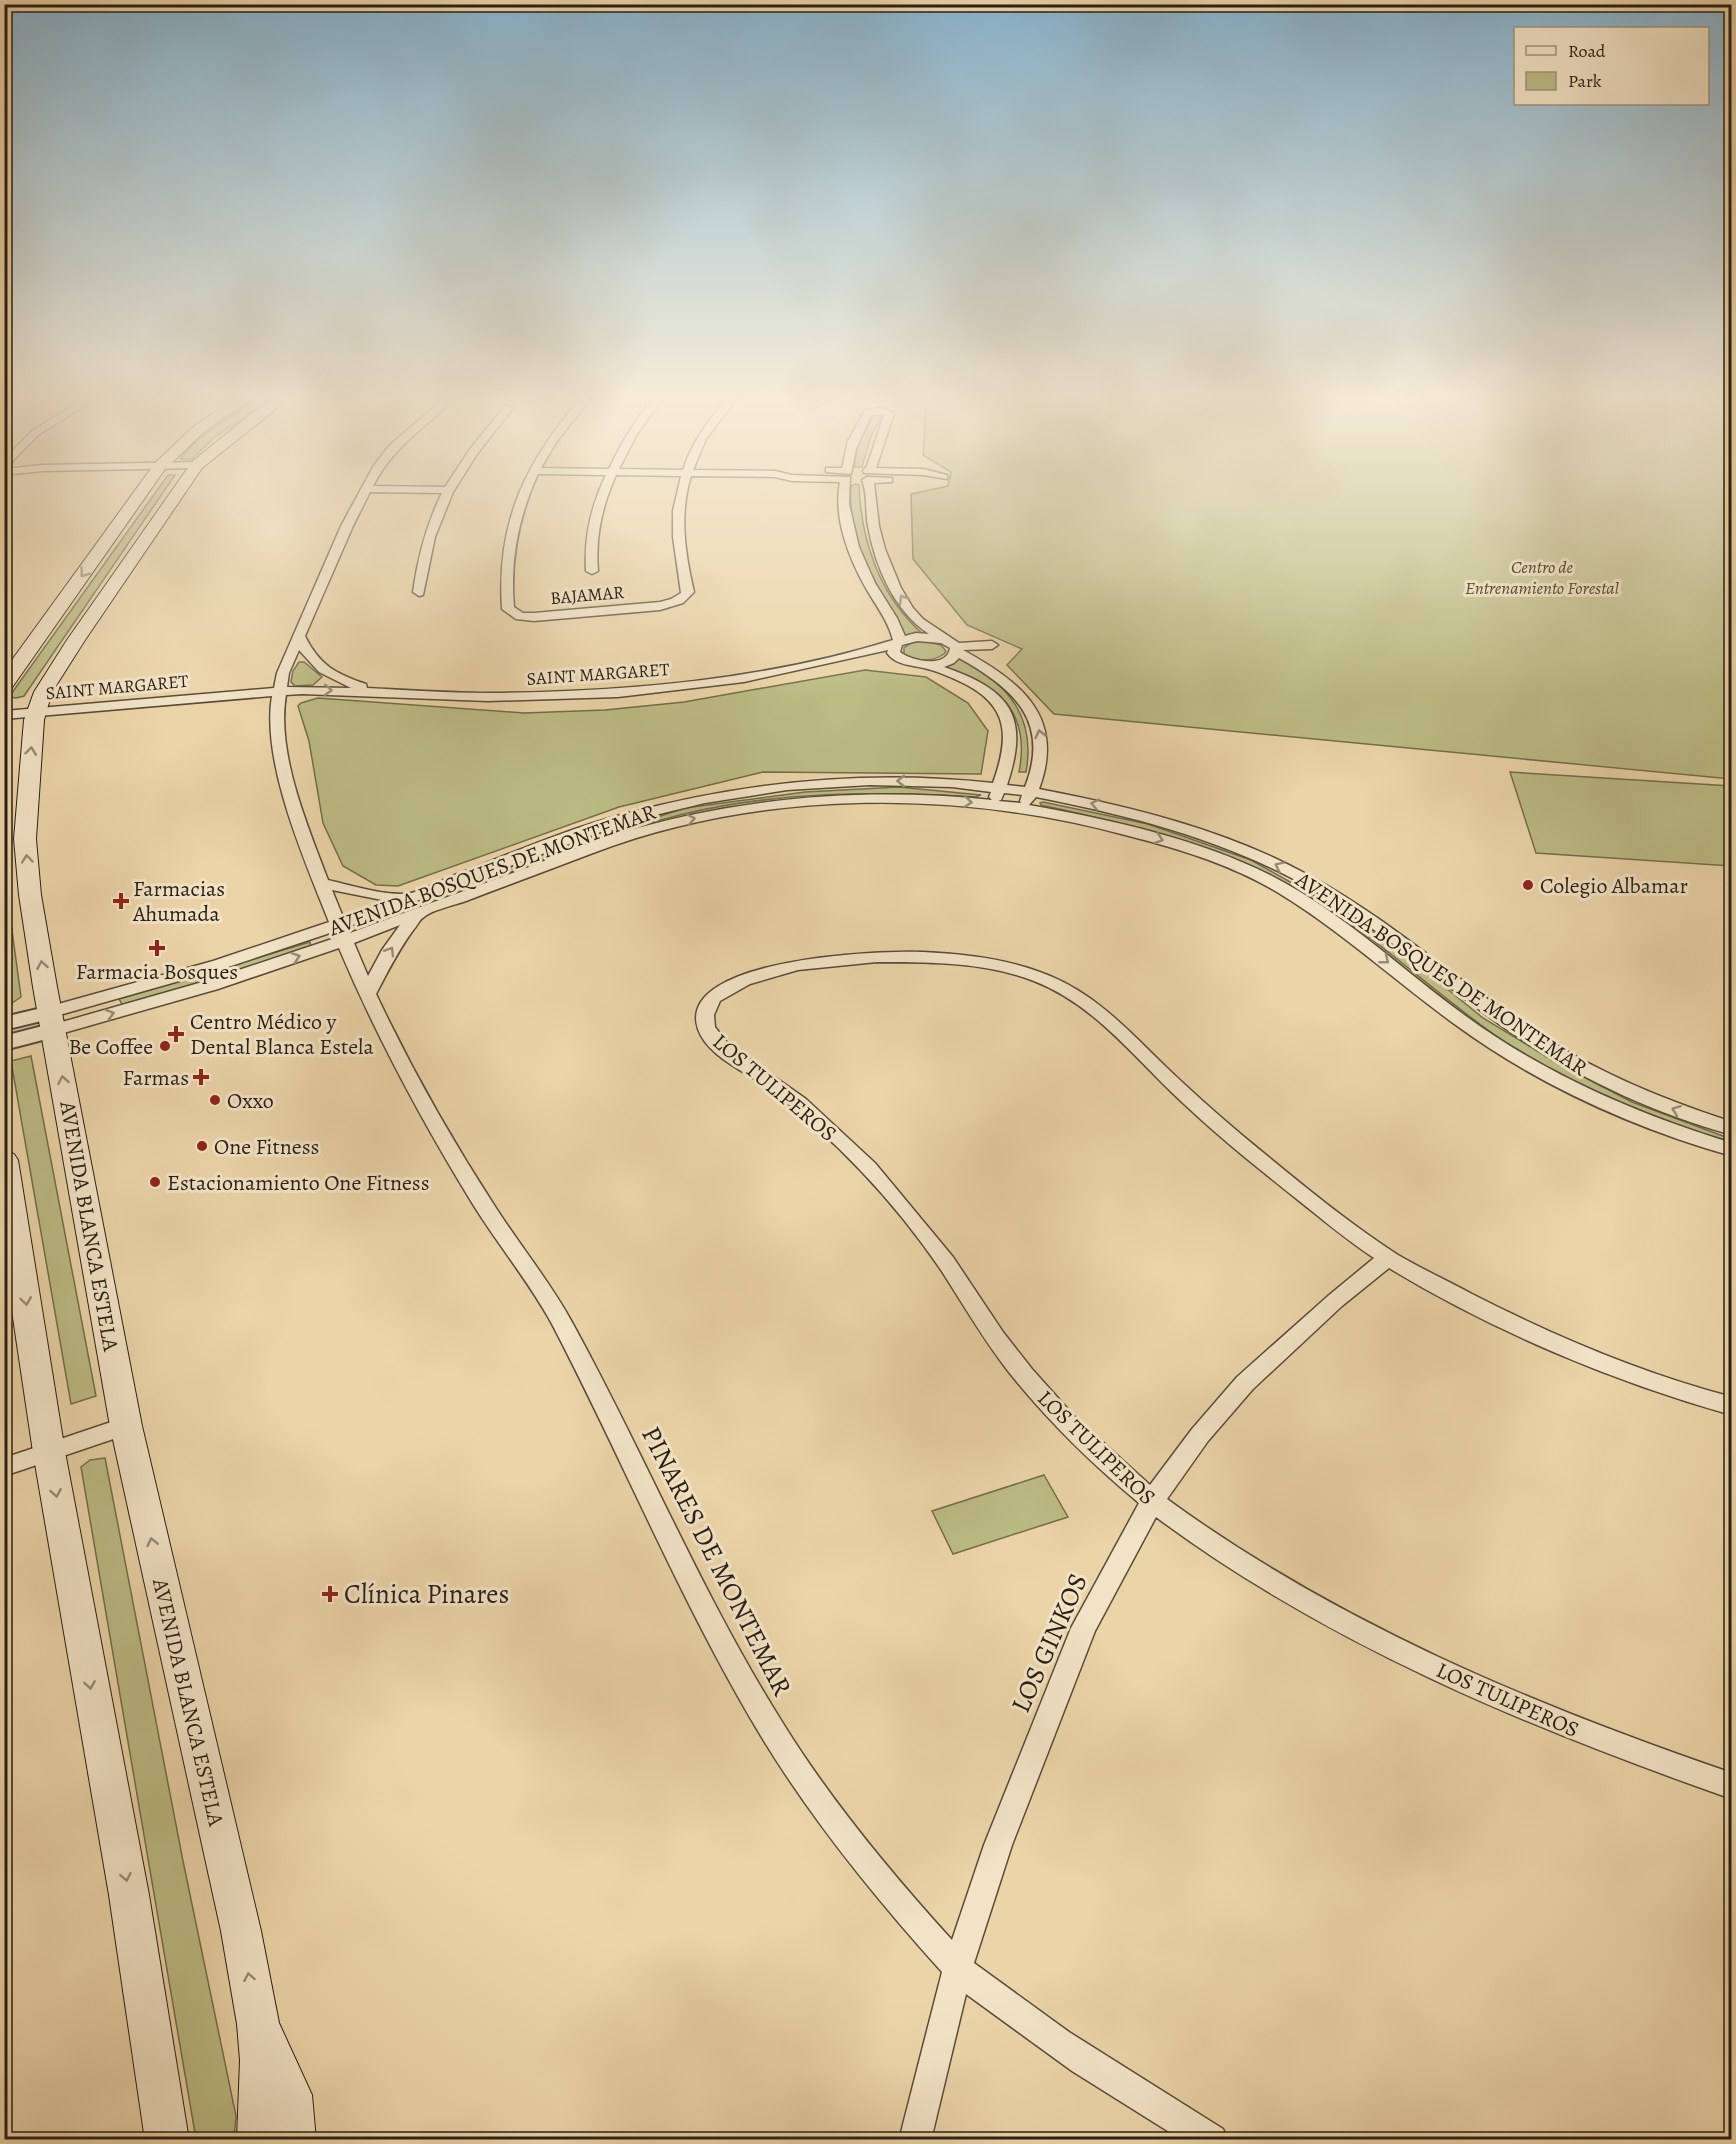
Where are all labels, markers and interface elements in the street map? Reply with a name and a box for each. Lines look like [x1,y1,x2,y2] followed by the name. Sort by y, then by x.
[1514,27,1709,105] legend
[1568,39,1606,63] text: Road
[1568,69,1602,93] text: Park
[1465,555,1619,600] park label: Centro de Entrenamiento Forestal
[80,566,91,577] one-way arrow
[549,580,625,610] street label: BAJAMAR
[899,595,911,605] one-way arrow
[526,657,670,691] street label: SAINT MARGARET
[45,669,189,705] street label: SAINT MARGARET
[323,684,332,696] one-way arrow
[1035,729,1048,739] one-way arrow
[24,746,37,755] one-way arrow
[897,775,906,787] one-way arrow
[964,795,973,808] one-way arrow
[324,797,660,943] street label: AVENIDA BOSQUES DE MONTEMAR
[1090,798,1100,811] one-way arrow
[686,813,696,826] one-way arrow
[1153,832,1164,844] one-way arrow
[21,855,34,864] one-way arrow
[1274,862,1285,873] one-way arrow
[1289,864,1594,1083] street label: AVENIDA BOSQUES DE MONTEMAR
[1540,871,1688,901] place label: Colegio Albamar
[132,874,225,929] place label: Farmacias Ahumada
[1521,878,1535,892] marker: Colegio Albamar
[114,894,128,908] marker: Farmacias Ahumada
[150,941,164,955] marker: Farmacia Bosques
[383,947,395,957] one-way arrow
[290,952,301,965] one-way arrow
[1378,952,1389,963] one-way arrow
[76,957,238,987] place label: Farmacia Bosques
[36,960,48,970] one-way arrow
[190,1007,374,1062] place label: Centro Médico y Dental Blanca Estela
[104,1009,115,1021] one-way arrow
[167,1025,185,1043] marker: Centro Médico y Dental Blanca Estela
[706,1027,843,1149] street label: LOS TULIPEROS
[68,1032,153,1062] place label: Be Coffee
[158,1039,172,1053] marker: Be Coffee
[123,1063,189,1093] place label: Farmas
[194,1070,208,1084] marker: Farmas
[57,1075,69,1085] one-way arrow
[227,1086,274,1116] place label: Oxxo
[208,1093,222,1107] marker: Oxxo
[52,1098,126,1355] street label: AVENIDA BLANCA ESTELA
[1671,1105,1682,1117] one-way arrow
[214,1132,319,1162] place label: One Fitness
[195,1139,209,1153] marker: One Fitness
[167,1168,430,1198] place label: Estacionamiento One Fitness
[148,1175,162,1189] marker: Estacionamiento One Fitness
[20,1296,32,1305] one-way arrow
[1031,1384,1162,1512] street label: LOS TULIPEROS
[633,1420,801,1702] street label: PINARES DE MONTEMAR
[49,1488,62,1498] one-way arrow
[147,1537,160,1547] one-way arrow
[1002,1568,1096,1718] street label: LOS GINKOS
[145,1574,231,1830] street label: AVENIDA BLANCA ESTELA
[344,1576,509,1612] place label: Clínica Pinares
[321,1585,339,1603] marker: Clínica Pinares
[1431,1655,1584,1745] street label: LOS TULIPEROS
[84,1681,96,1690] one-way arrow
[119,1872,132,1882] one-way arrow
[243,1972,256,1982] one-way arrow

